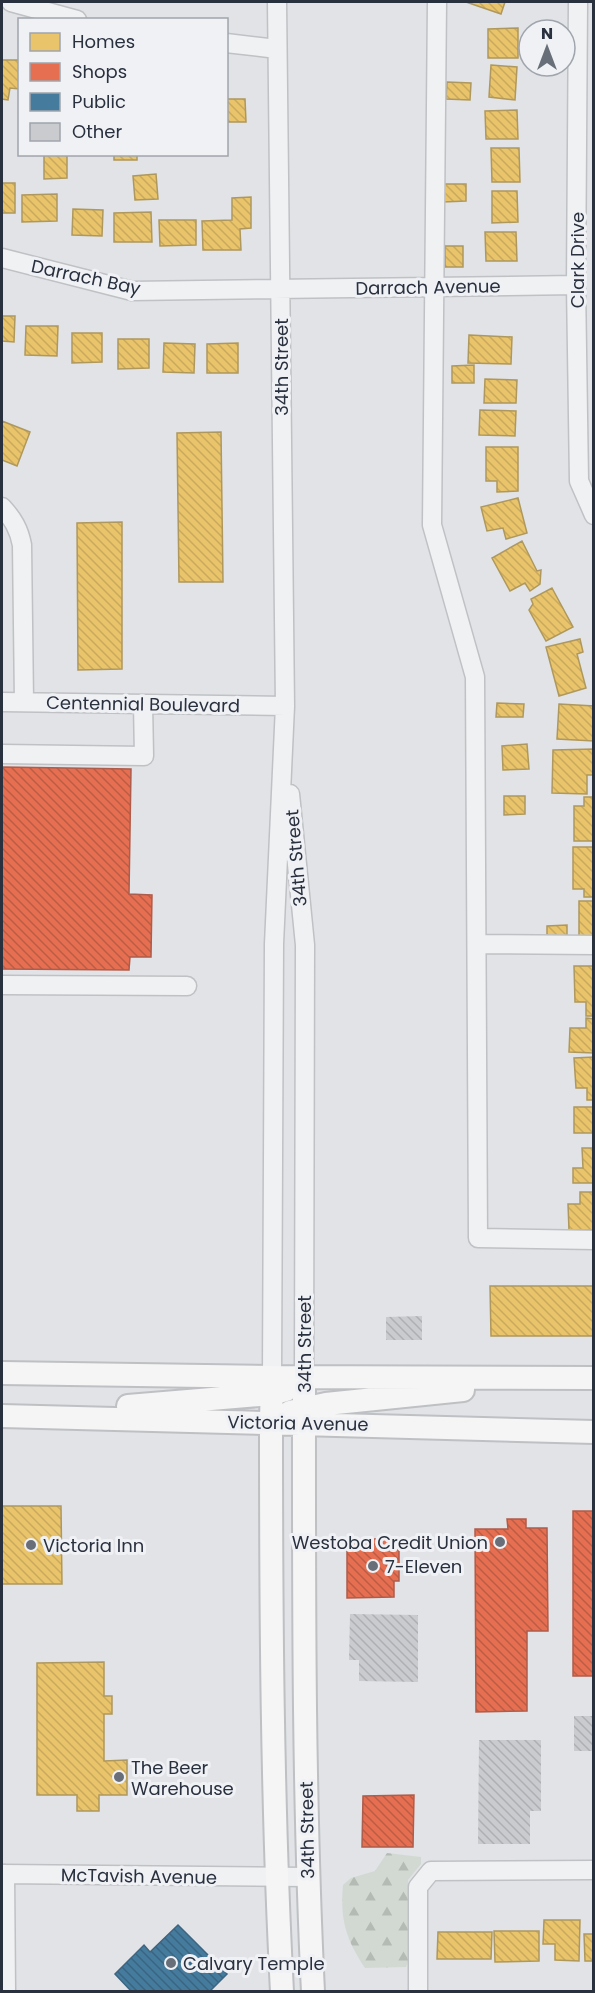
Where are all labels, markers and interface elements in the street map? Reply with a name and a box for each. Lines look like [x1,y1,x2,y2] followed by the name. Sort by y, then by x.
[18,18,228,156] legend
[517,18,577,78] north arrow
[541,22,553,45] text: N
[72,29,135,54] text: Homes
[72,59,127,84] text: Shops
[72,89,126,114] text: Public
[72,119,122,144] text: Other
[565,212,590,308] street label: Clark Drive
[29,253,143,301] street label: Darrach Bay
[355,273,501,301] street label: Darrach Avenue
[269,318,294,416] street label: 34th Street
[46,690,240,718] street label: Centennial Boulevard
[279,808,313,908] street label: 34th Street
[292,1295,317,1393] street label: 34th Street
[227,1409,369,1437] street label: Victoria Avenue
[292,1530,488,1555] place label: Westoba Credit Union
[43,1533,144,1558] place label: Victoria Inn
[493,1535,507,1549] marker: Westoba Credit Union
[24,1538,38,1552] marker: Victoria Inn
[385,1554,462,1579] place label: 7-Eleven
[366,1559,380,1573] marker: 7-Eleven
[131,1755,234,1801] place label: The Beer Warehouse
[112,1770,126,1784] marker: The Beer Warehouse
[294,1781,320,1879] street label: 34th Street
[61,1862,217,1890] street label: McTavish Avenue
[183,1951,325,1976] place label: Calvary Temple
[164,1956,178,1970] marker: Calvary Temple

